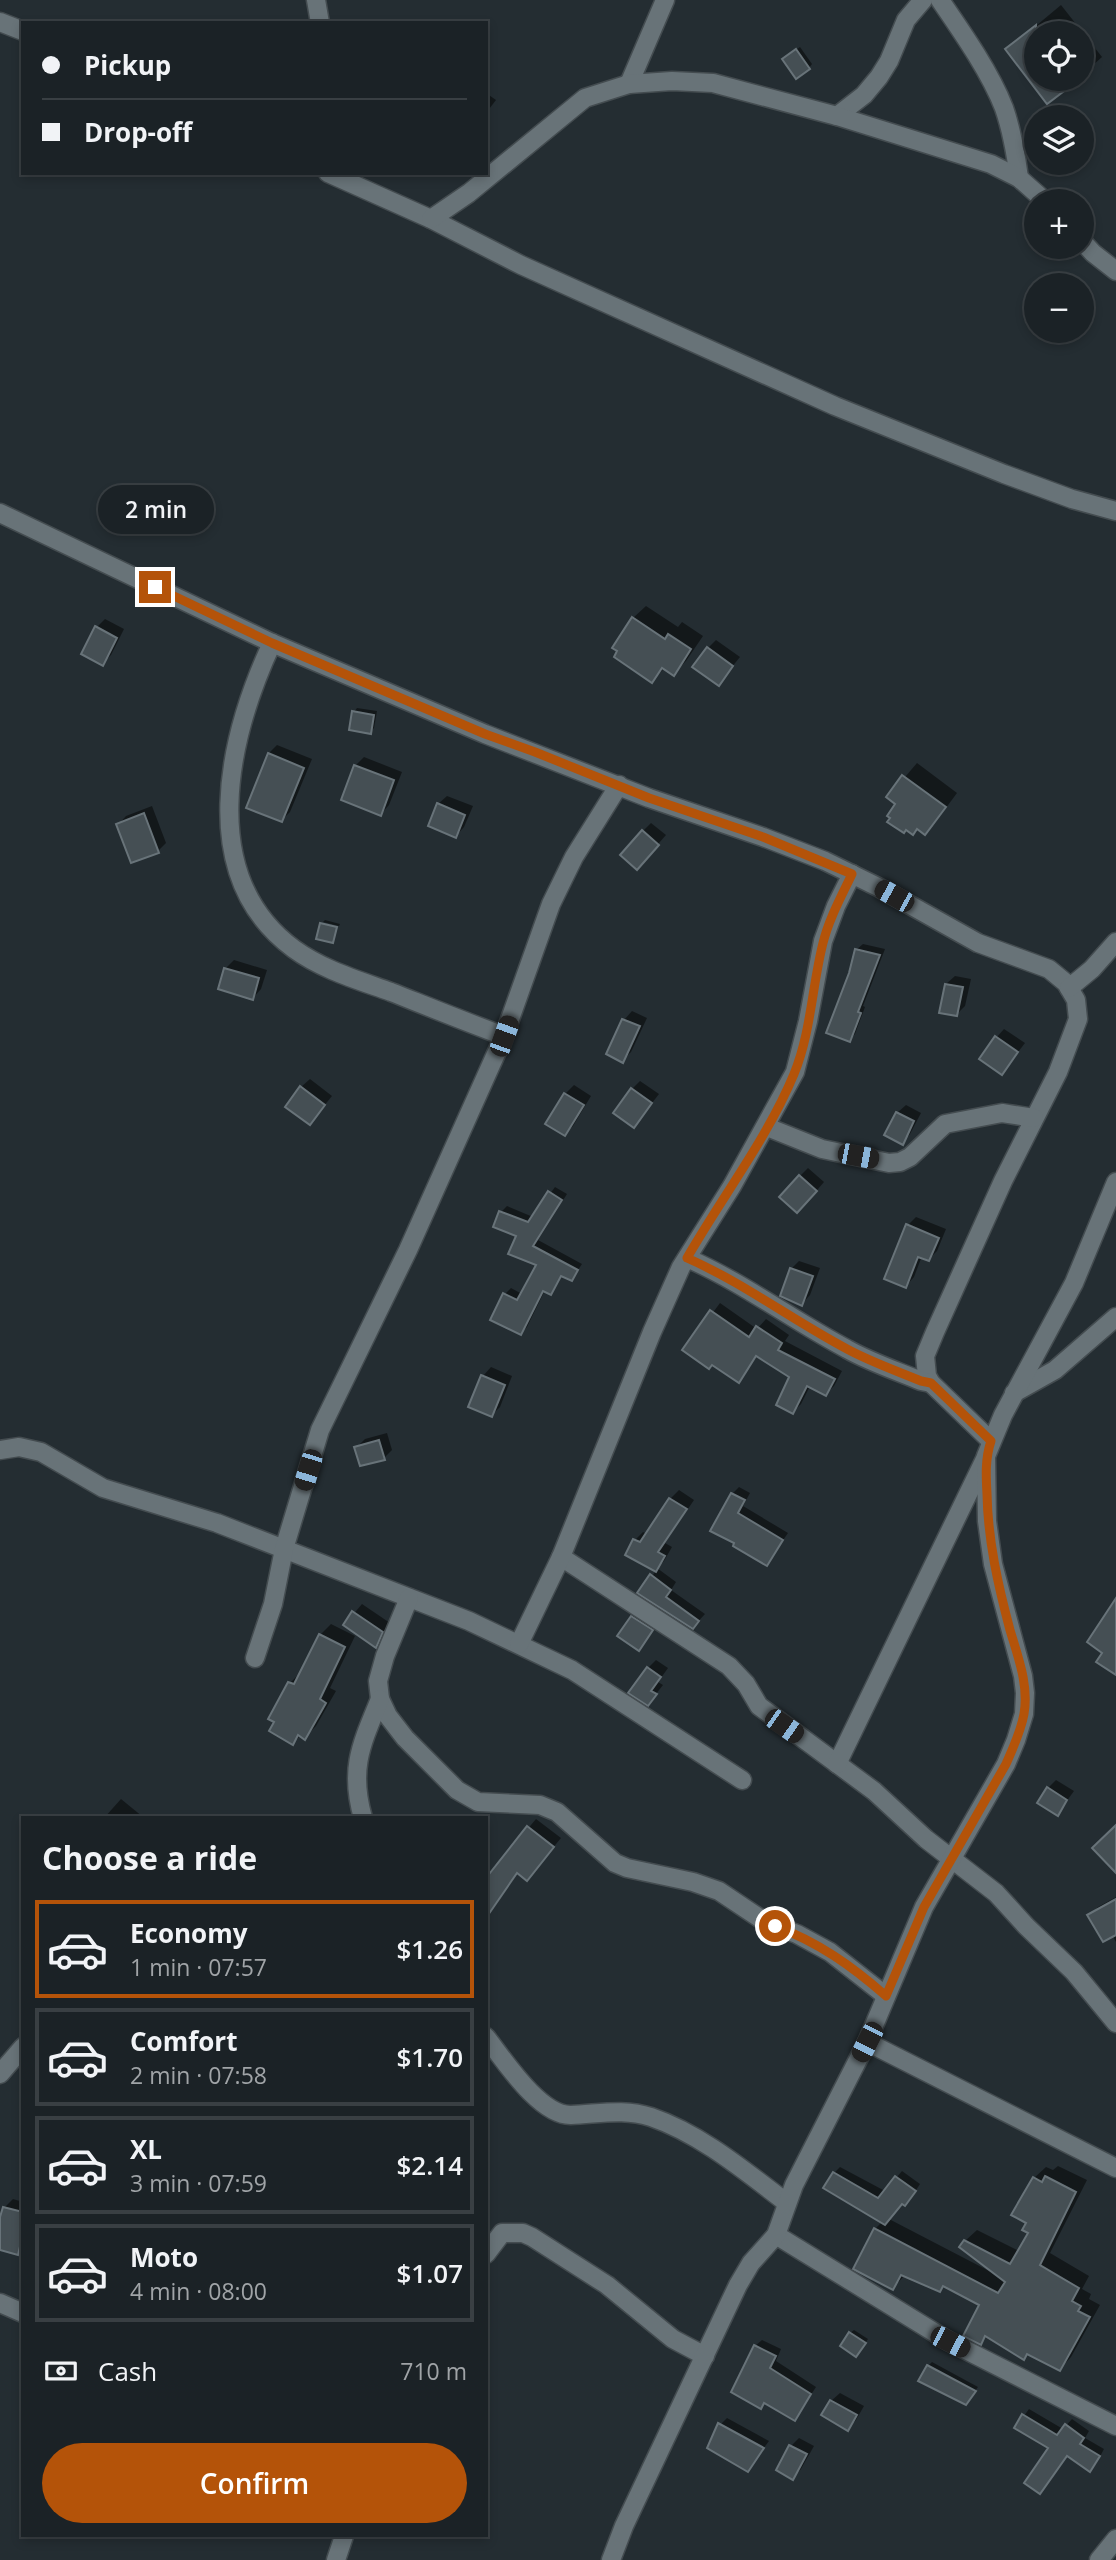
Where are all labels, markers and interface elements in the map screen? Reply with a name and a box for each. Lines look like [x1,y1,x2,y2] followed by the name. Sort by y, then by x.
[1024,21,1094,343] map controls
[1024,21,1094,91] button: locate
[84,47,171,83] text: Pickup
[1024,105,1094,175] button: layers
[84,114,192,150] text: Drop-off
[1024,189,1094,259] button: +
[1024,273,1094,343] button: −
[97,486,213,534] callout: 2 min
[125,493,187,525] text: 2 min
[139,571,171,603] route end
[871,877,918,915] car
[487,1013,522,1059] car
[836,1142,881,1170] car
[292,1447,325,1493] car
[761,1705,808,1747] car
[42,1836,257,1879] text: Choose a ride
[759,1910,791,1942] route start
[130,1915,248,1951] text: Economy
[46,1918,109,1981] icon: car
[396,1931,463,1967] text: $1.26
[130,1951,267,1983] text: 1 min · 07:57
[849,2019,886,2065] car
[130,2023,237,2059] text: Comfort
[46,2026,109,2089] icon: car
[396,2039,463,2075] text: $1.70
[130,2059,267,2091] text: 2 min · 07:58
[130,2131,162,2167] text: XL
[46,2134,109,2197] icon: car
[396,2147,463,2183] text: $2.14
[130,2167,267,2199] text: 3 min · 07:59
[130,2239,198,2275] text: Moto
[46,2242,109,2305] icon: car
[396,2255,463,2291] text: $1.07
[130,2275,267,2307] text: 4 min · 08:00
[927,2323,974,2361] car
[42,2352,80,2390] icon: cash
[98,2353,157,2389] text: Cash
[400,2355,467,2387] text: 710 m
[42,2443,467,2523] button: Confirm

